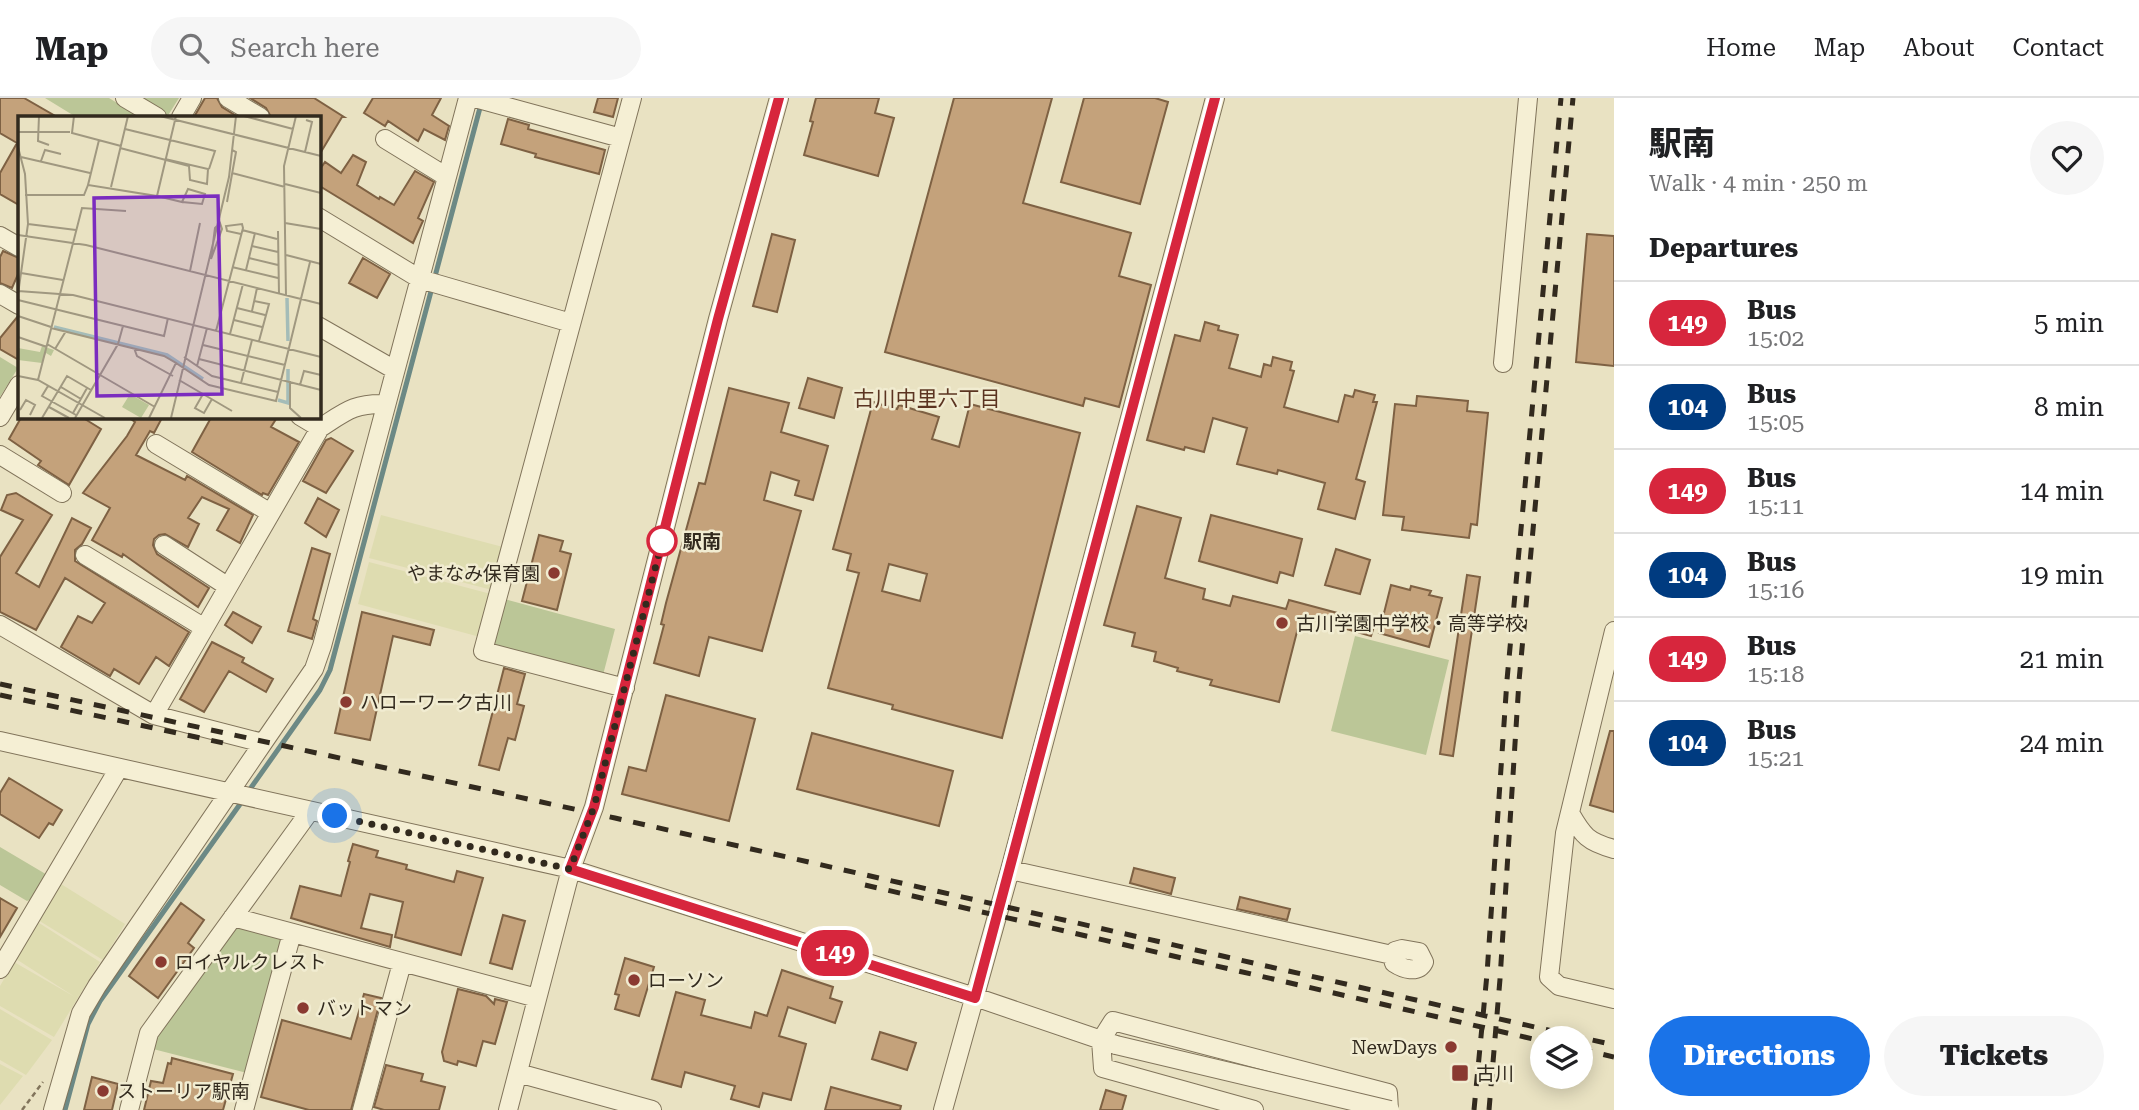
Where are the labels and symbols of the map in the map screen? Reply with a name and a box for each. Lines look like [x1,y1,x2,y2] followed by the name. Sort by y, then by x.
[18,116,320,418] inset map
[854,387,1001,411] district label: 古川中里六丁目
[647,526,677,556] marker: 駅南
[683,530,721,553] place label: 駅南
[407,562,540,585] place label: やまなみ保育園
[546,565,562,581] marker: やまなみ保育園
[1296,612,1524,635] place label: 古川学園中学校・高等学校
[1274,615,1290,631] marker: 古川学園中学校・高等学校
[360,691,512,714] place label: ハローワーク古川
[338,694,354,710] marker: ハローワーク古川
[317,798,352,833] your location
[795,930,875,976] line badge: 149
[175,951,326,974] place label: ロイヤルクレスト
[153,954,169,970] marker: ロイヤルクレスト
[648,969,724,992] place label: ローソン
[626,972,642,988] marker: ローソン
[317,997,412,1020] place label: バットマン
[295,1000,311,1016] marker: バットマン
[1351,1036,1437,1059] place label: NewDays
[1443,1039,1459,1055] marker: NewDays
[1476,1062,1514,1085] place label: 古川
[1450,1063,1470,1083] marker: 古川
[117,1080,250,1103] place label: ストーリア駅南
[95,1083,111,1099] marker: ストーリア駅南

